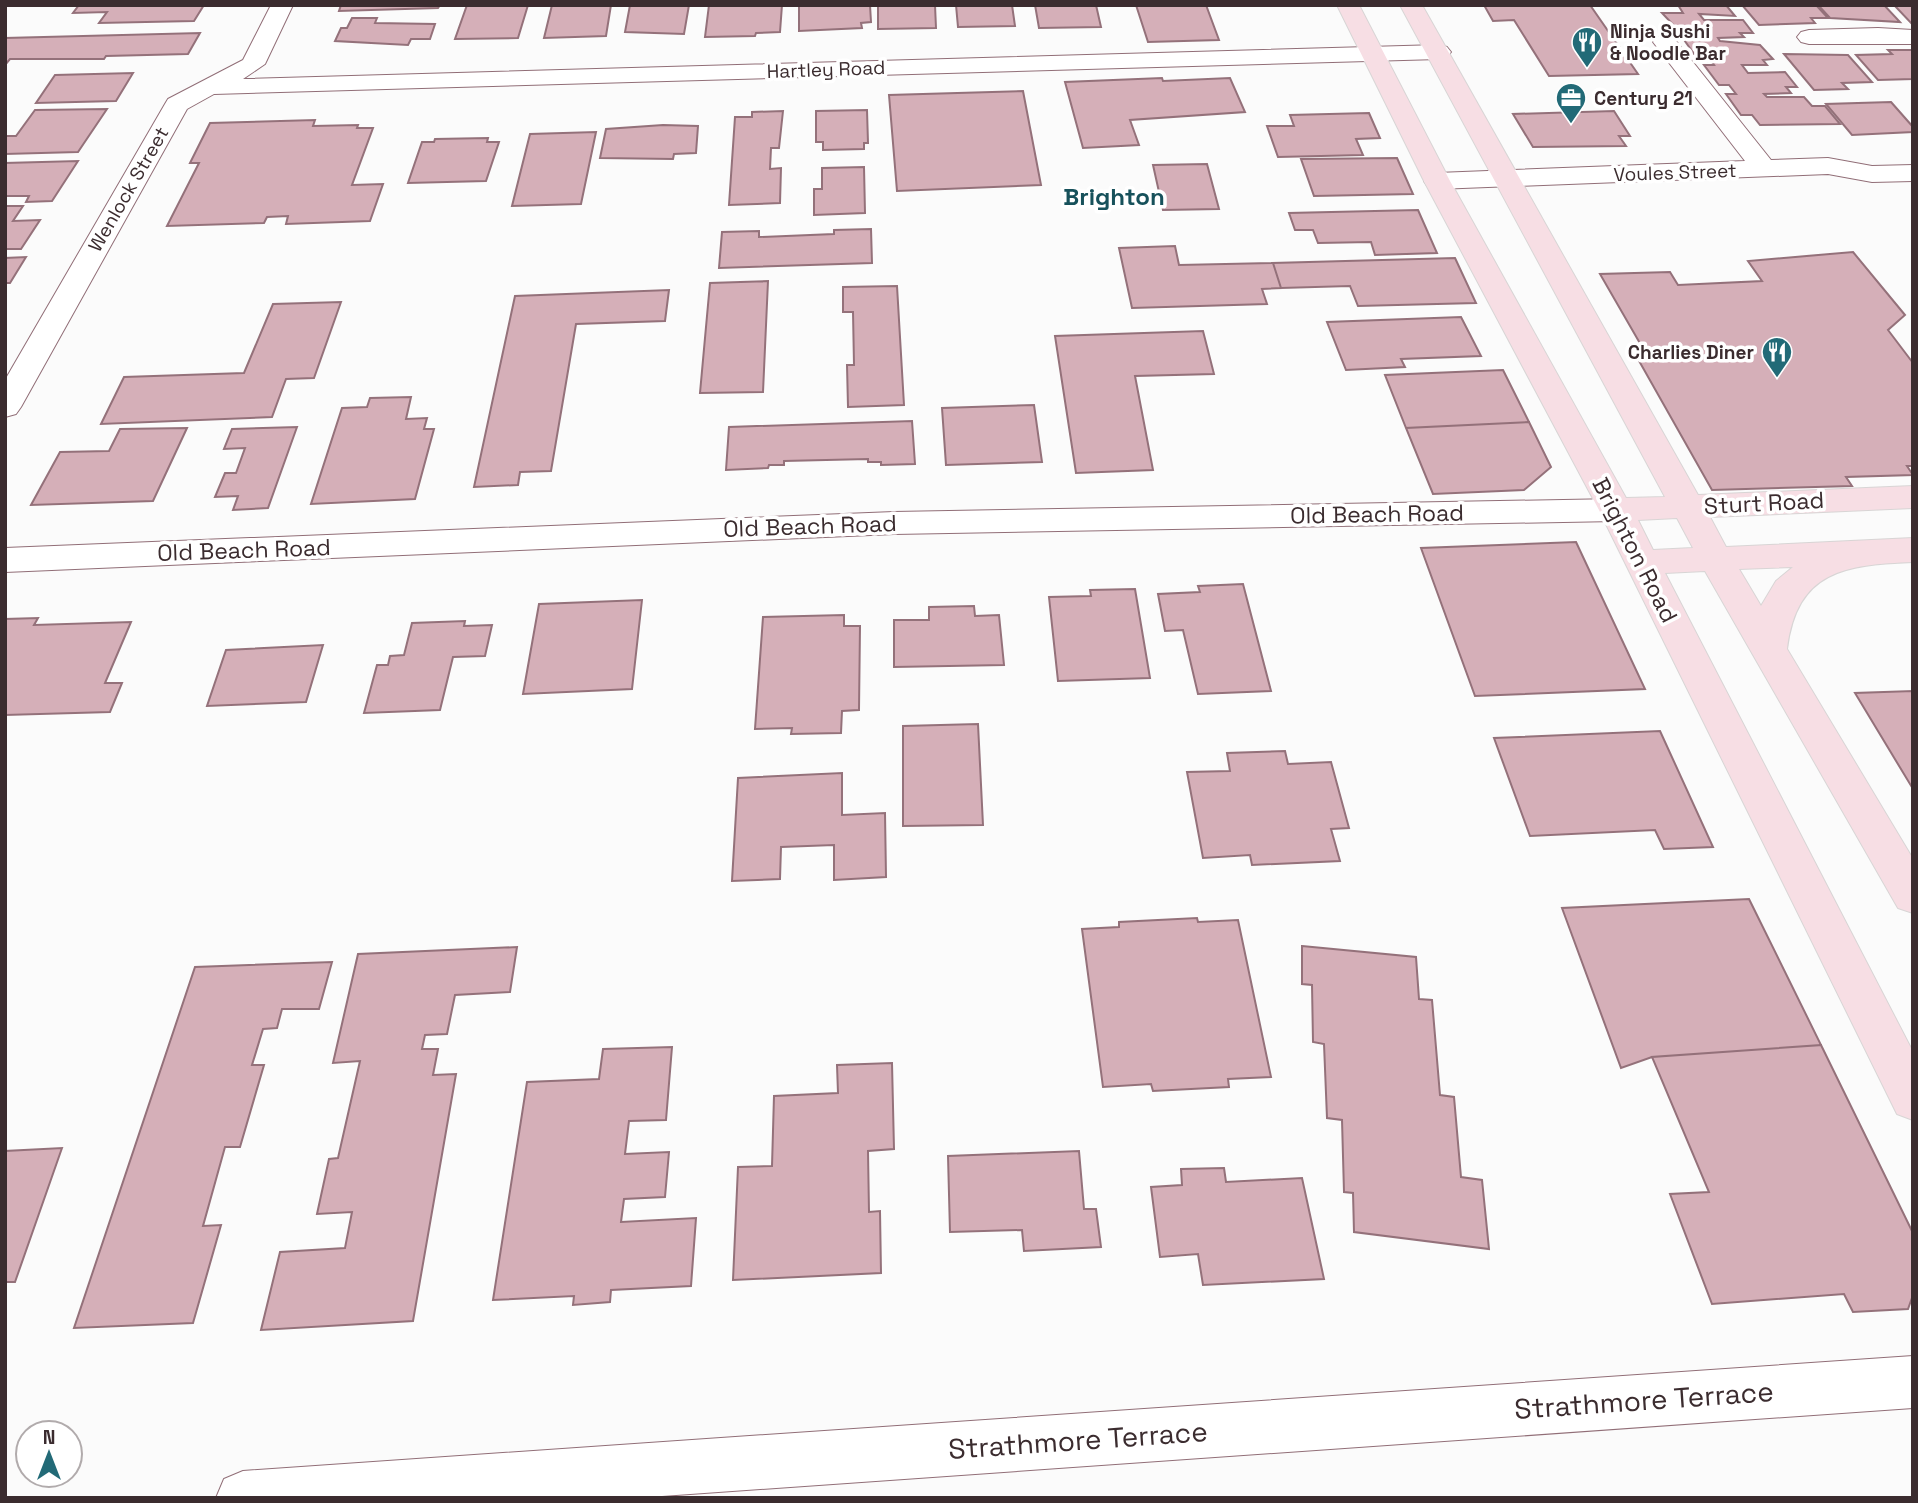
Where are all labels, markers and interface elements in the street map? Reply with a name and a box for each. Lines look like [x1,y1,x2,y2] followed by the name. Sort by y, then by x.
[1610,19,1726,66] place label: Ninja Sushi & Noodle Bar
[1570,25,1604,69] restaurant icon: Ninja Sushi & Noodle Bar
[766,55,886,84] street label: Hartley Road
[1554,81,1588,125] office icon: Century 21
[1594,86,1693,111] place label: Century 21
[83,122,174,256] street label: Wenlock Street
[1613,158,1737,187] street label: Voules Street
[1063,181,1165,212] district label: Brighton
[1760,335,1794,379] restaurant icon: Charlies Diner
[1628,340,1754,365] place label: Charlies Diner
[1586,472,1684,628] street label: Brighton Road
[1703,485,1825,521] street label: Sturt Road
[1290,497,1464,531] street label: Old Beach Road
[723,508,897,544] street label: Old Beach Road
[157,532,331,568] street label: Old Beach Road
[1513,1373,1775,1427] street label: Strathmore Terrace
[947,1413,1209,1467] street label: Strathmore Terrace
[14,1419,84,1489] north arrow
[43,1425,55,1450] text: N

